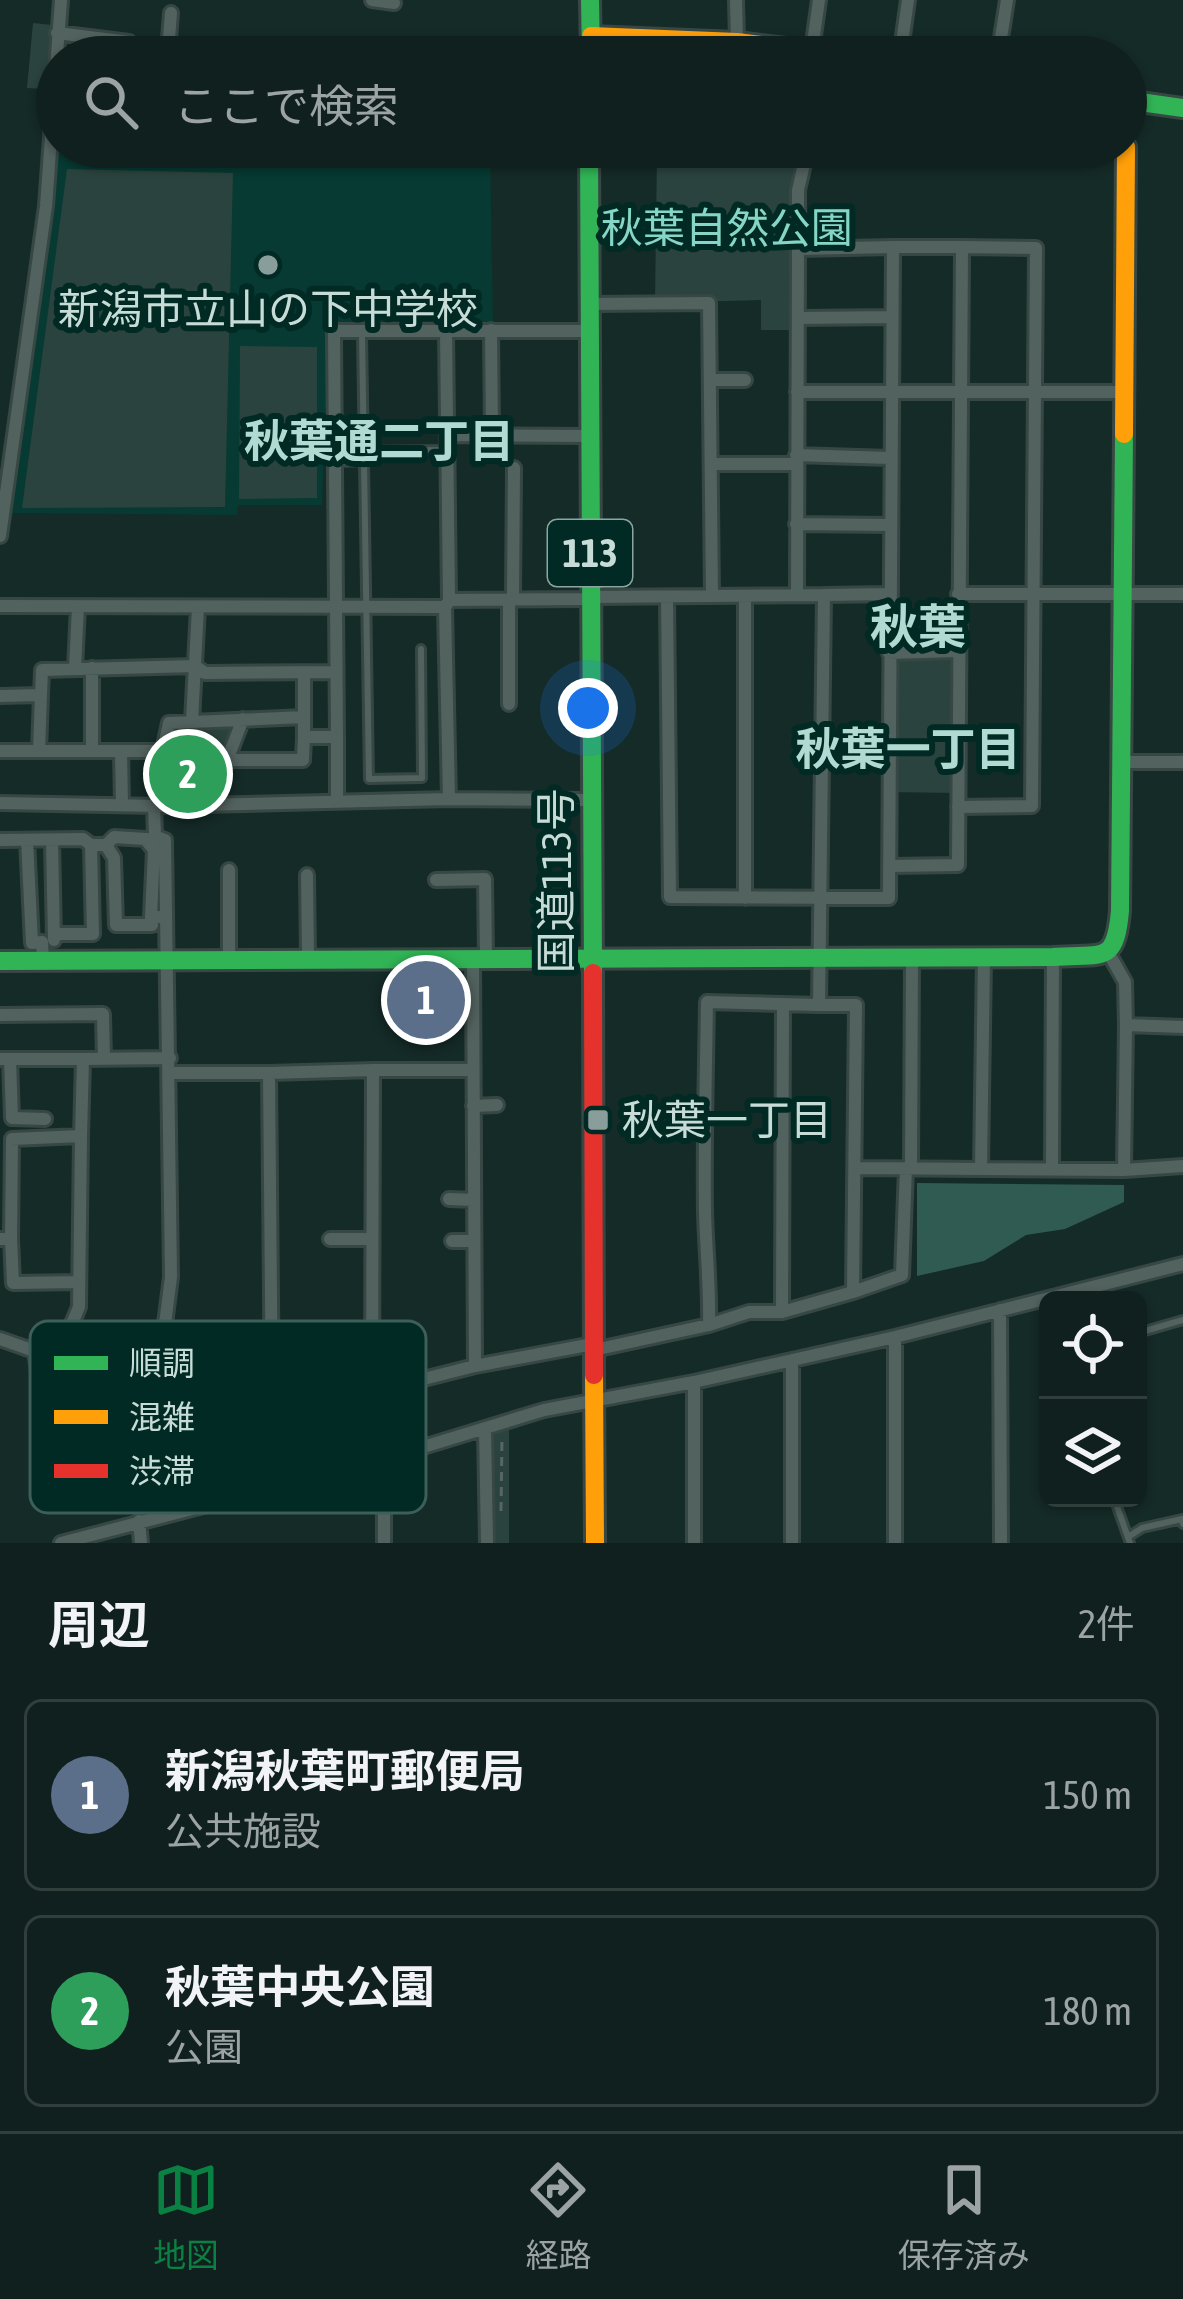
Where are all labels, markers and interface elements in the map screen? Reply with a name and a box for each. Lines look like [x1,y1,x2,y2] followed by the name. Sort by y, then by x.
[36,36,1147,168] search box
[78,69,144,135] icon: search
[174,80,399,132] text: ここで検索
[601,204,853,252] park label: 秋葉自然公園
[255,252,281,278] marker: 新潟市立山の下中学校
[58,285,478,333] place label: 新潟市立山の下中学校
[244,415,514,467] district label: 秋葉通二丁目
[548,520,632,586] road number: 113
[870,599,966,654] district label: 秋葉
[558,678,618,738] your location
[795,723,1021,775] district label: 秋葉一丁目
[149,729,227,819] pin: 2
[532,788,580,974] street label: 国道113号
[387,955,465,1045] pin: 1
[622,1096,832,1144] place label: 秋葉一丁目
[585,1107,611,1133] marker: 秋葉一丁目
[1039,1291,1147,1507] map controls
[1039,1291,1147,1399] button: locate
[30,1321,426,1513] legend
[129,1344,195,1382] text: 順調
[129,1398,195,1436] text: 混雑
[1039,1399,1147,1507] button: layers
[129,1452,195,1490] text: 渋滞
[48,1595,150,1654] text: 周辺
[1078,1602,1135,1646] text: 2件
[165,1745,525,1797] text: 新潟秋葉町郵便局
[81,1773,99,1817] text: 1
[1044,1773,1132,1817] text: 150 m
[165,1809,321,1853] text: 公共施設
[165,1961,435,2013] text: 秋葉中央公園
[81,1989,99,2033] text: 2
[1044,1989,1132,2033] text: 180 m
[165,2025,243,2069] text: 公園
[153,2157,219,2277] tab: 地図
[525,2157,591,2277] tab: 経路
[898,2157,1030,2277] tab: 保存済み

